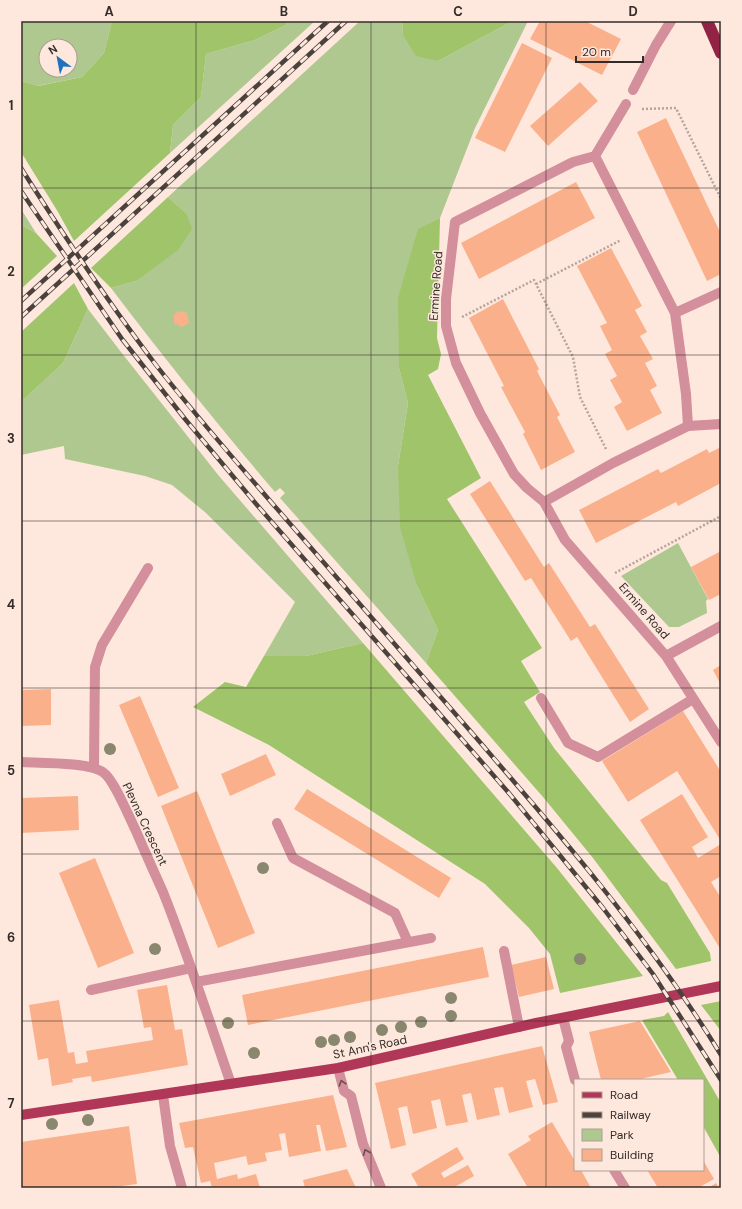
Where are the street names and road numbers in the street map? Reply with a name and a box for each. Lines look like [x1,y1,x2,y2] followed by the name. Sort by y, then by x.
[426,251,446,321] street label: Ermine Road
[615,579,673,643] street label: Ermine Road
[119,780,171,868] street label: Plevna Crescent
[332,1031,408,1063] street label: St Ann's Road

